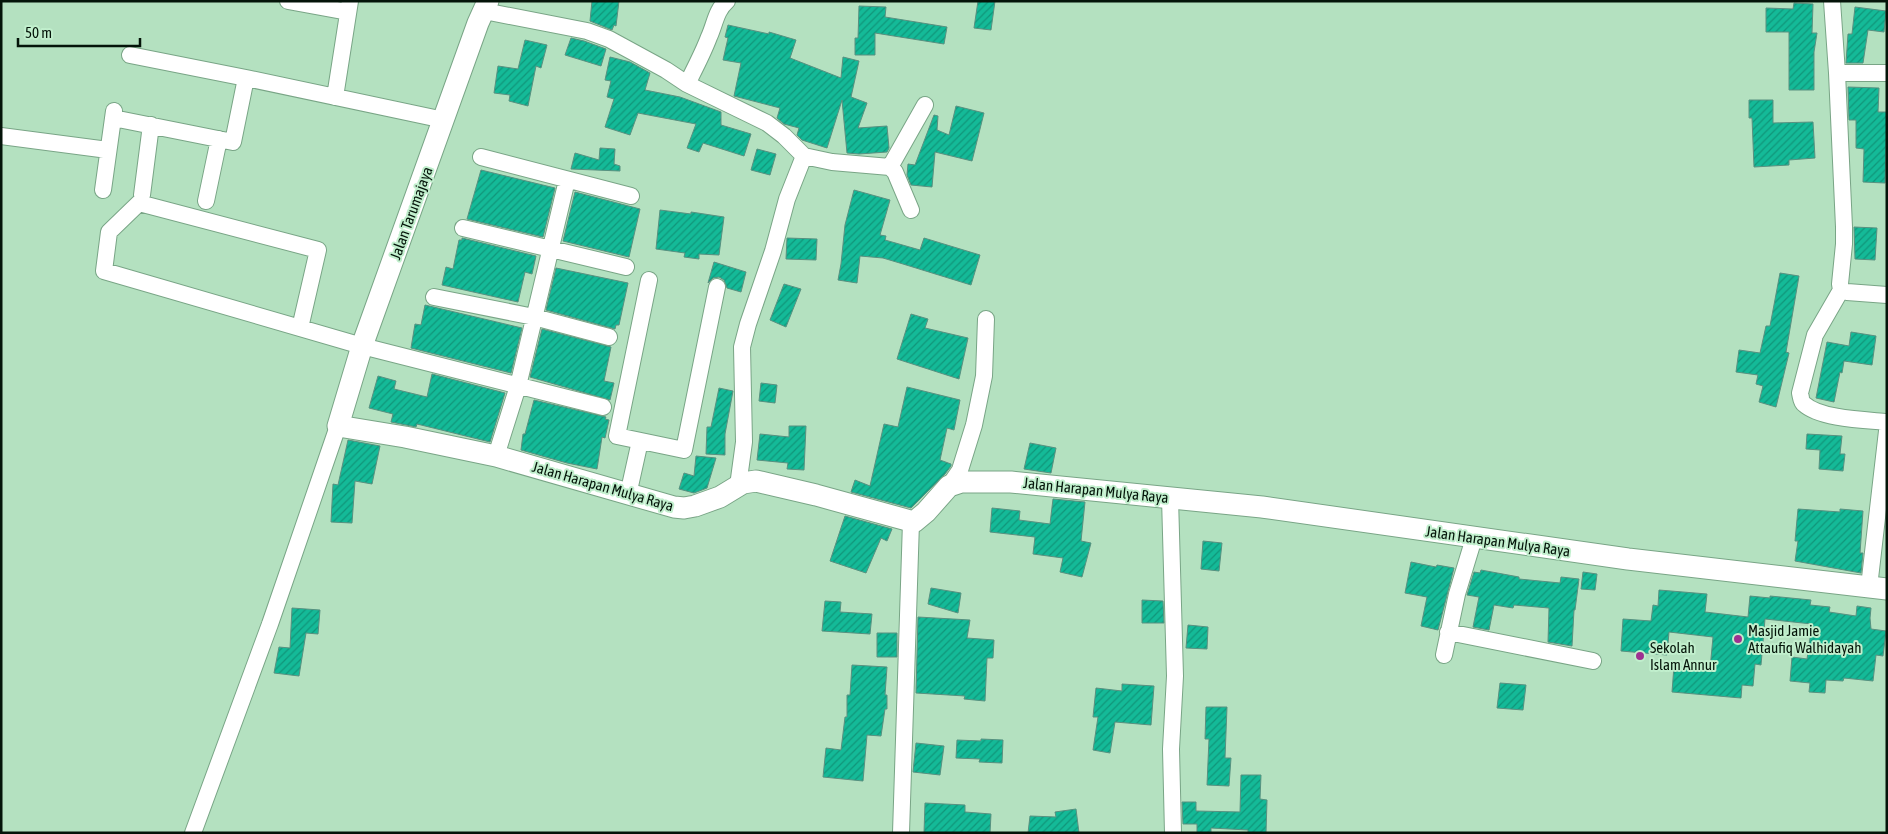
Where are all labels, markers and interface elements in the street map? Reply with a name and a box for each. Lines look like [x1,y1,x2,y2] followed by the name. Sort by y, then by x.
[18,15,140,47] scale bar
[25,24,52,41] text: 50 m
[386,164,436,262] street label: Jalan Tarumajaya
[531,458,676,514] street label: Jalan Harapan Mulya Raya
[1023,474,1169,506] street label: Jalan Harapan Mulya Raya
[1425,522,1571,560] street label: Jalan Harapan Mulya Raya
[1748,622,1861,656] place label: Masjid Jamie Attaufiq Walhidayah
[1732,633,1744,645] marker: Masjid Jamie Attaufiq Walhidayah
[1650,639,1717,673] place label: Sekolah Islam Annur
[1634,650,1646,662] marker: Sekolah Islam Annur

